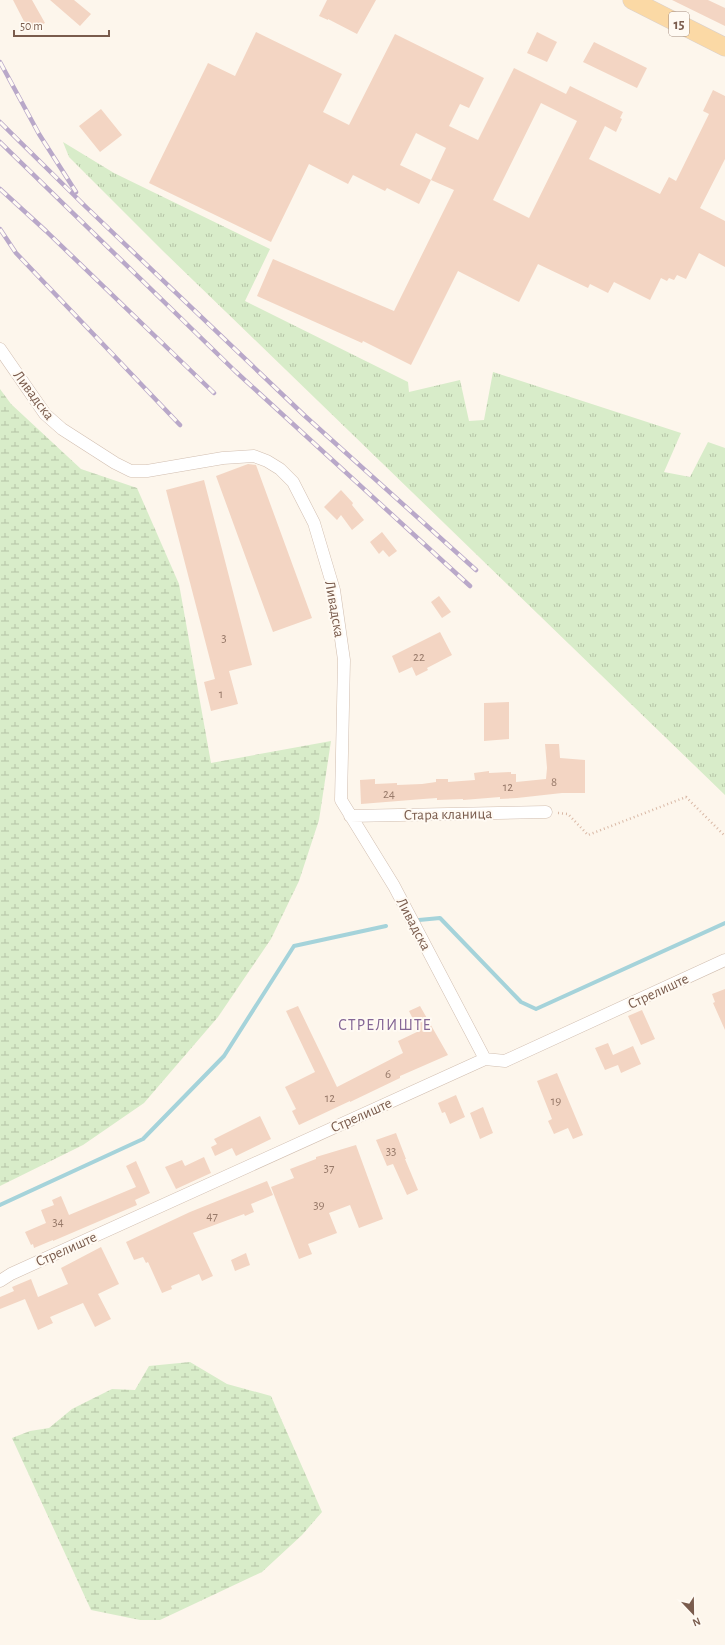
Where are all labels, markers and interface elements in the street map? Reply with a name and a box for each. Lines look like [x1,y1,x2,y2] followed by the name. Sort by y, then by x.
[14,12,109,38] scale bar
[669,12,689,36] road number: 15
[20,20,43,32] text: 50 m
[10,368,57,423] street label: Ливадска
[322,580,347,639] street label: Ливадска
[221,632,227,645] house number: 3
[413,651,425,664] house number: 22
[219,688,223,701] house number: 1
[551,776,557,789] house number: 8
[503,781,513,794] house number: 12
[383,788,395,801] house number: 24
[404,806,493,823] street label: Стара кланица
[393,895,434,953] street label: Ливадска
[625,971,691,1012] street label: Стрелиште
[338,1017,432,1033] district label: СТРЕЛИШТЕ
[385,1068,391,1081] house number: 6
[325,1092,335,1105] house number: 12
[328,1095,394,1136] street label: Стрелиште
[551,1095,561,1108] house number: 19
[386,1145,396,1158] house number: 33
[324,1162,335,1175] house number: 37
[313,1199,325,1212] house number: 39
[206,1210,218,1223] house number: 47
[52,1216,64,1229] house number: 34
[33,1229,99,1270] street label: Стрелиште
[673,1593,713,1633] north arrow
[691,1615,702,1628] text: N

